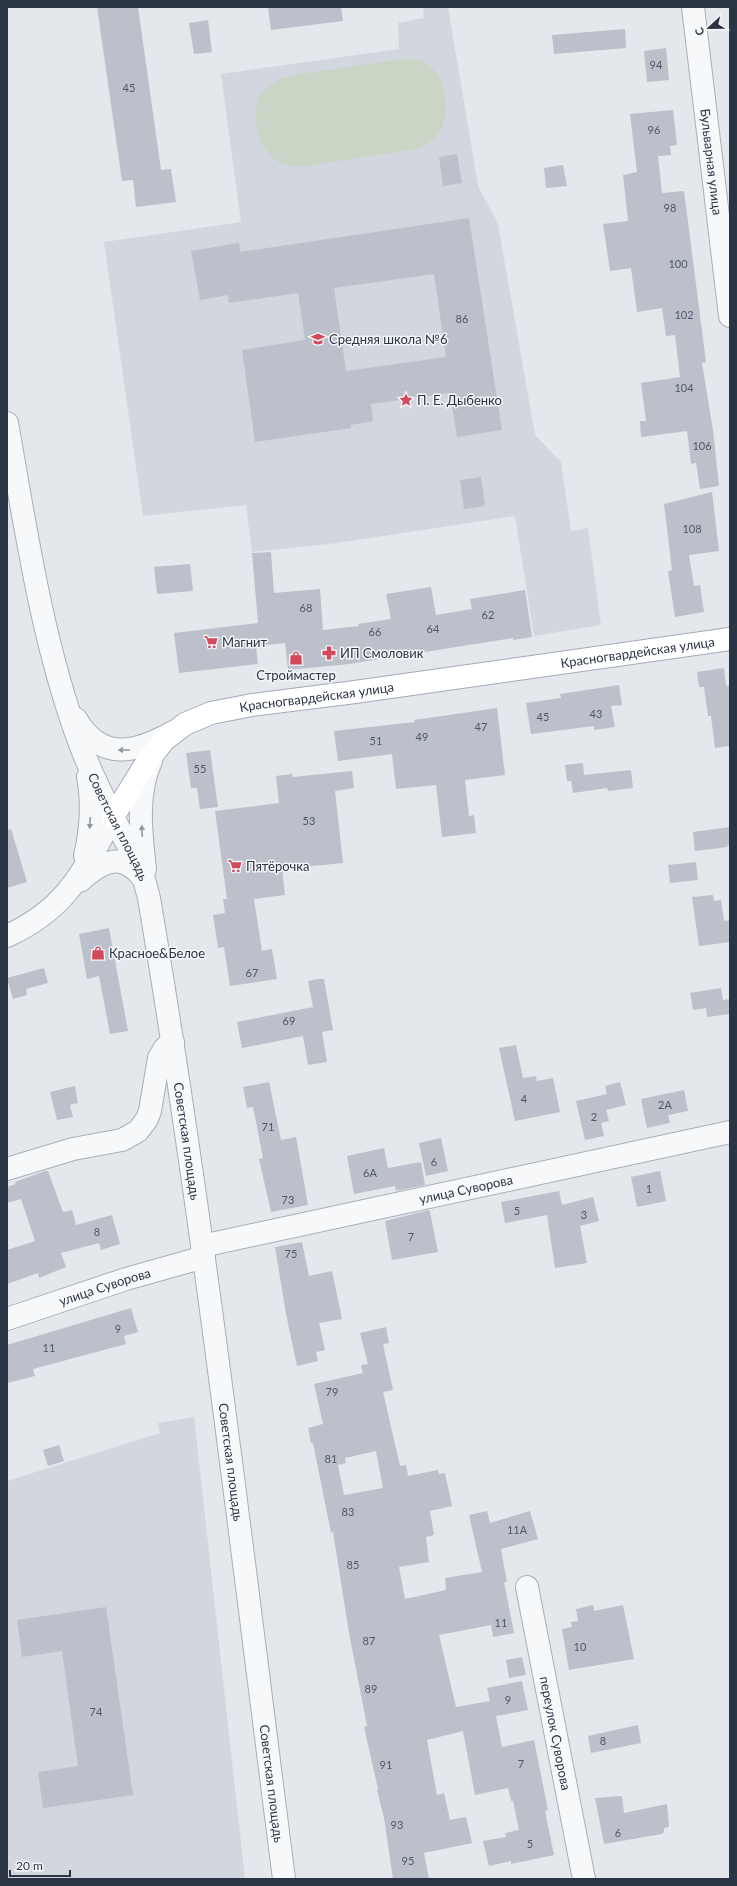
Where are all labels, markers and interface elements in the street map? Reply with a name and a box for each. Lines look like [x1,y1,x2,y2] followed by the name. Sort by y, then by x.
[689,8,729,48] north arrow
[692,25,707,38] text: С
[650,58,663,71] house number: 94
[123,81,135,94] house number: 45
[697,108,726,216] street label: Бульварная улица
[648,123,660,136] house number: 96
[664,201,676,214] house number: 98
[668,257,688,270] house number: 100
[674,308,694,321] house number: 102
[456,312,468,325] house number: 86
[310,331,326,347] school or university icon: Средняя школа №6
[329,331,448,347] place label: Средняя школа №6
[674,381,694,394] house number: 104
[398,392,414,408] place icon: П. Е. Дыбенко
[417,392,502,408] place label: П. Е. Дыбенко
[692,439,712,452] house number: 106
[682,522,702,535] house number: 108
[300,601,312,614] house number: 68
[482,608,494,621] house number: 62
[427,622,440,635] house number: 64
[369,625,381,638] house number: 66
[559,633,716,671] street label: Красногвардейская улица
[203,634,219,650] supermarket icon: Магнит
[222,634,268,650] place label: Магнит
[321,645,337,661] pharmacy icon: ИП Смоловик
[340,645,424,661] place label: ИП Смоловик
[288,650,304,666] shop icon: Строймастер
[256,667,336,683] place label: Строймастер
[238,679,395,715] street label: Красногвардейская улица
[590,707,602,720] house number: 43
[537,710,549,723] house number: 45
[475,720,487,733] house number: 47
[416,730,428,743] house number: 49
[370,734,382,747] house number: 51
[118,746,130,753] one-way arrow
[194,762,206,775] house number: 55
[85,770,152,883] street label: Советская площадь
[303,814,315,827] house number: 53
[87,817,93,830] one-way arrow
[138,825,145,837] one-way arrow
[227,858,243,874] supermarket icon: Пятёрочка
[246,858,310,874] place label: Пятёрочка
[90,945,106,961] shop icon: Красное&Белое
[109,945,205,961] place label: Красное&Белое
[246,966,258,979] house number: 67
[283,1014,295,1027] house number: 69
[171,1081,204,1201] street label: Советская площадь
[521,1092,528,1105] house number: 4
[658,1098,672,1111] house number: 2А
[591,1110,597,1123] house number: 2
[262,1120,274,1133] house number: 71
[431,1155,437,1168] house number: 6
[363,1166,377,1179] house number: 6А
[418,1171,514,1207] street label: улица Суворова
[646,1182,652,1195] house number: 1
[282,1193,294,1206] house number: 73
[514,1204,520,1217] house number: 5
[581,1208,587,1221] house number: 3
[94,1225,100,1238] house number: 8
[408,1230,414,1243] house number: 7
[285,1247,297,1260] house number: 75
[57,1264,152,1309] street label: улица Суворова
[115,1322,121,1335] house number: 9
[43,1341,55,1354] house number: 11
[326,1385,338,1398] house number: 79
[215,1402,247,1522] street label: Советская площадь
[325,1452,337,1465] house number: 81
[342,1505,354,1518] house number: 83
[507,1523,528,1536] house number: 11А
[347,1558,359,1571] house number: 85
[495,1616,507,1629] house number: 11
[363,1634,375,1647] house number: 87
[574,1640,587,1653] house number: 10
[537,1675,575,1792] street label: переулок Суворова
[365,1682,377,1695] house number: 89
[505,1693,511,1706] house number: 9
[90,1705,103,1718] house number: 74
[256,1724,287,1844] street label: Советская площадь
[600,1734,606,1747] house number: 8
[518,1757,524,1770] house number: 7
[380,1758,392,1771] house number: 91
[391,1818,403,1831] house number: 93
[615,1826,621,1839] house number: 6
[527,1837,533,1850] house number: 5
[10,1852,70,1878] scale bar
[402,1854,414,1867] house number: 95
[16,1858,43,1873] text: 20 m

